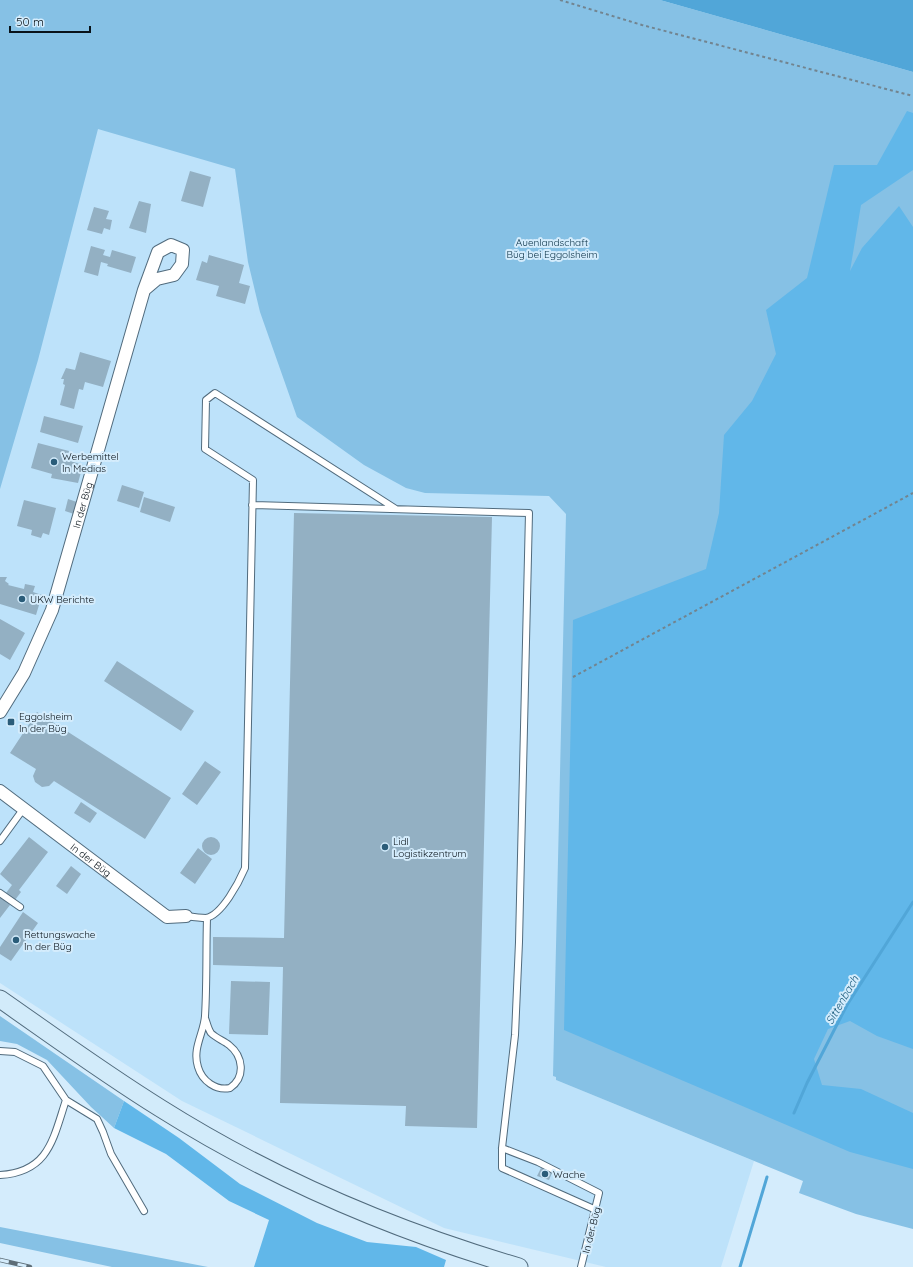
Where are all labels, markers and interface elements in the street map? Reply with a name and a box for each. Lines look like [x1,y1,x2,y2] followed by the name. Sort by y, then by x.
[10,8,90,34] scale bar
[16,14,44,29] text: 50 m
[506,236,598,261] park label: Auenlandschaft Büg bei Eggolsheim
[62,450,119,475] place label: Werbemittel In Medias
[49,457,59,467] marker: Werbemittel In Medias
[70,480,96,530] street label: In der Büg
[30,593,95,606] place label: UKW Berichte
[17,594,27,604] marker: UKW Berichte
[19,710,72,735] place label: Eggolsheim In der Büg
[6,717,16,727] marker: Eggolsheim In der Büg
[393,835,466,860] place label: Lidl Logistikzentrum
[68,841,114,880] street label: In der Büg
[380,842,390,852] marker: Lidl Logistikzentrum
[24,928,96,953] place label: Rettungswache In der Büg
[11,935,21,945] marker: Rettungswache In der Büg
[822,973,862,1027] water label: Sittenbach
[553,1168,585,1181] place label: Wache
[540,1169,550,1179] marker: Wache
[579,1205,604,1255] street label: In der Büg

